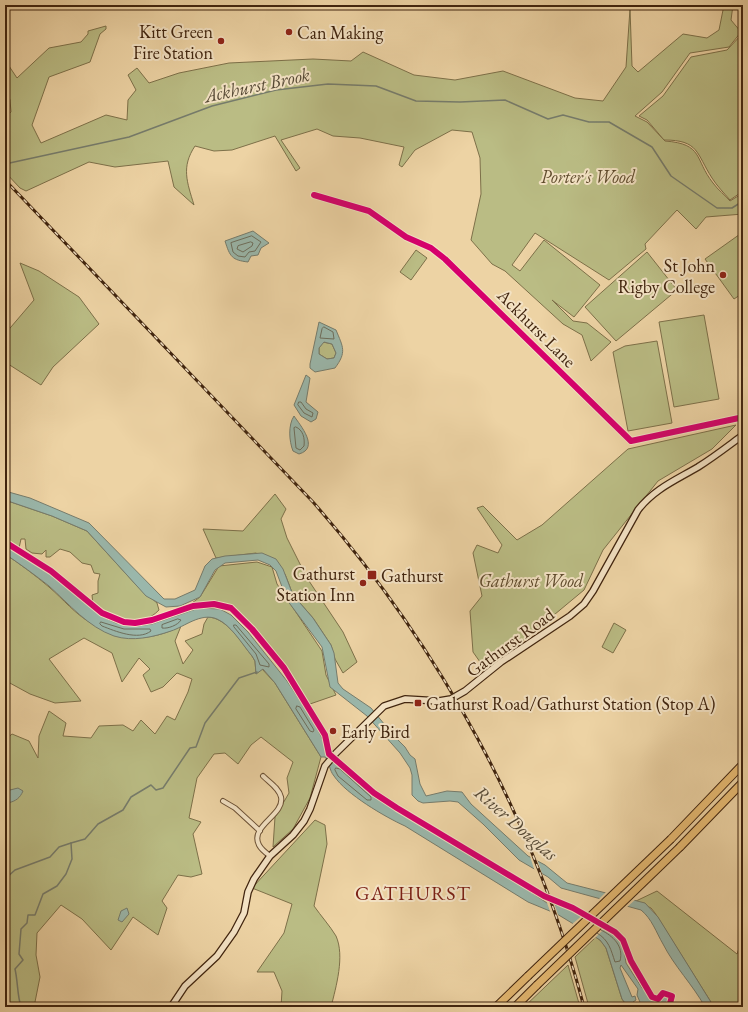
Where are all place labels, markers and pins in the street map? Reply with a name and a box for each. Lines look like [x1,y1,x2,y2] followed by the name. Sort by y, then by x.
[133,20,213,64] place label: Kitt Green Fire Station
[297,21,383,44] place label: Can Making
[284,27,294,37] marker: Can Making
[216,36,226,46] marker: Kitt Green Fire Station
[618,254,715,298] place label: St John Rigby College
[718,270,728,280] marker: St John Rigby College
[277,562,355,606] place label: Gathurst Station Inn
[381,564,444,587] place label: Gathurst
[366,569,378,581] marker: Gathurst
[358,578,368,588] marker: Gathurst Station Inn
[426,692,715,715] place label: Gathurst Road/Gathurst Station (Stop A)
[413,698,423,708] marker: Gathurst Road/Gathurst Station (Stop A)
[341,720,411,743] place label: Early Bird
[328,726,338,736] marker: Early Bird

